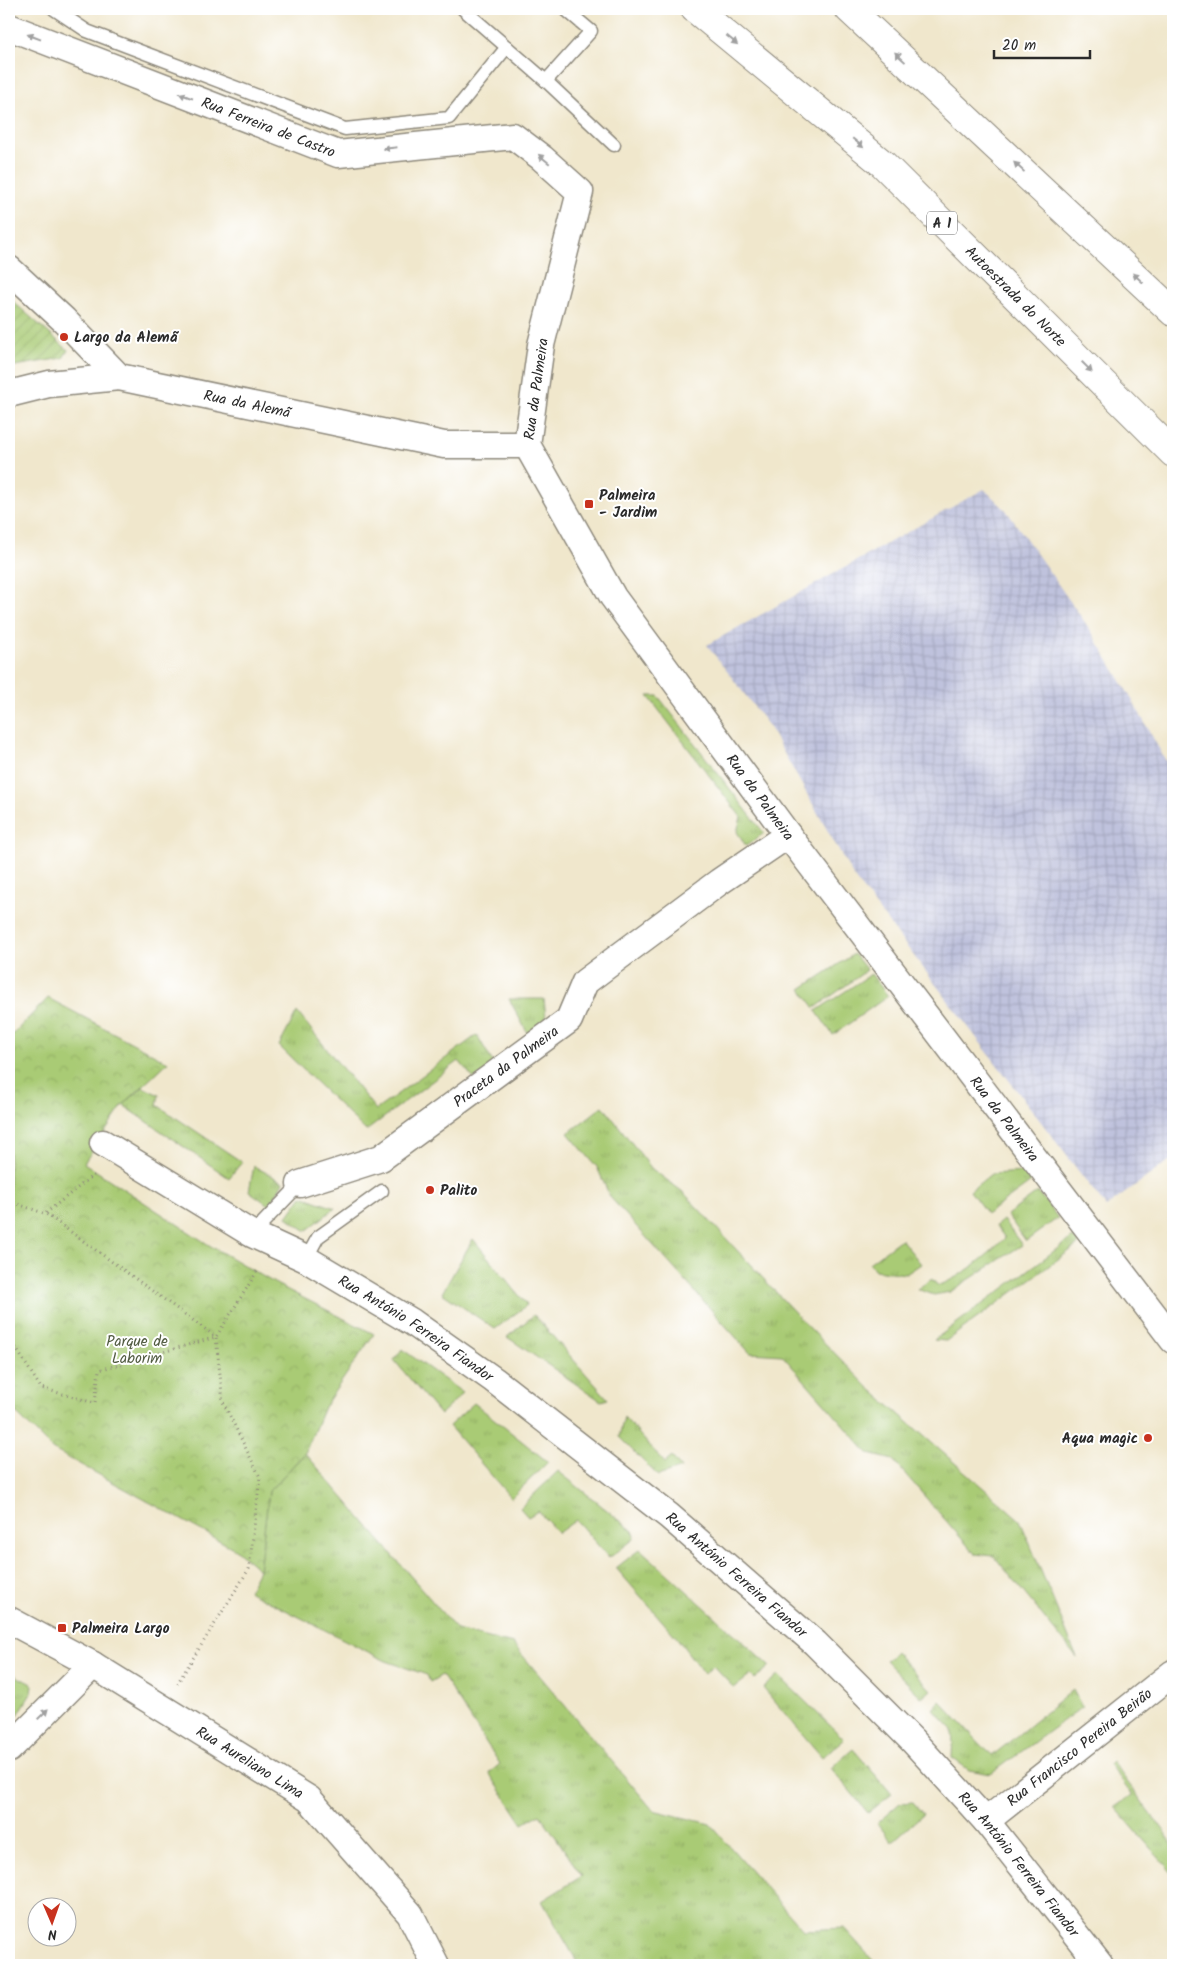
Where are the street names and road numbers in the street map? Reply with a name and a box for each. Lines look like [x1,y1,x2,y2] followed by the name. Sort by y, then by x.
[197,91,339,165] street label: Rua Ferreira de Castro
[927,212,957,234] road number: A 1
[959,241,1072,353] street label: Autoestrada do Norte
[518,337,556,442] street label: Rua da Palmeira
[201,384,294,426] street label: Rua da Alemã
[719,749,799,846] street label: Rua da Palmeira
[448,1020,564,1114] street label: Praceta da Palmeira
[963,1071,1044,1168] street label: Rua da Palmeira
[333,1269,499,1390] street label: Rua António Ferreira Fiandor
[659,1507,813,1645] street label: Rua António Ferreira Fiandor
[1002,1683,1158,1813] street label: Rua Francisco Pereira Beirão
[191,1721,308,1806] street label: Rua Aureliano Lima
[952,1786,1085,1944] street label: Rua António Ferreira Fiandor

